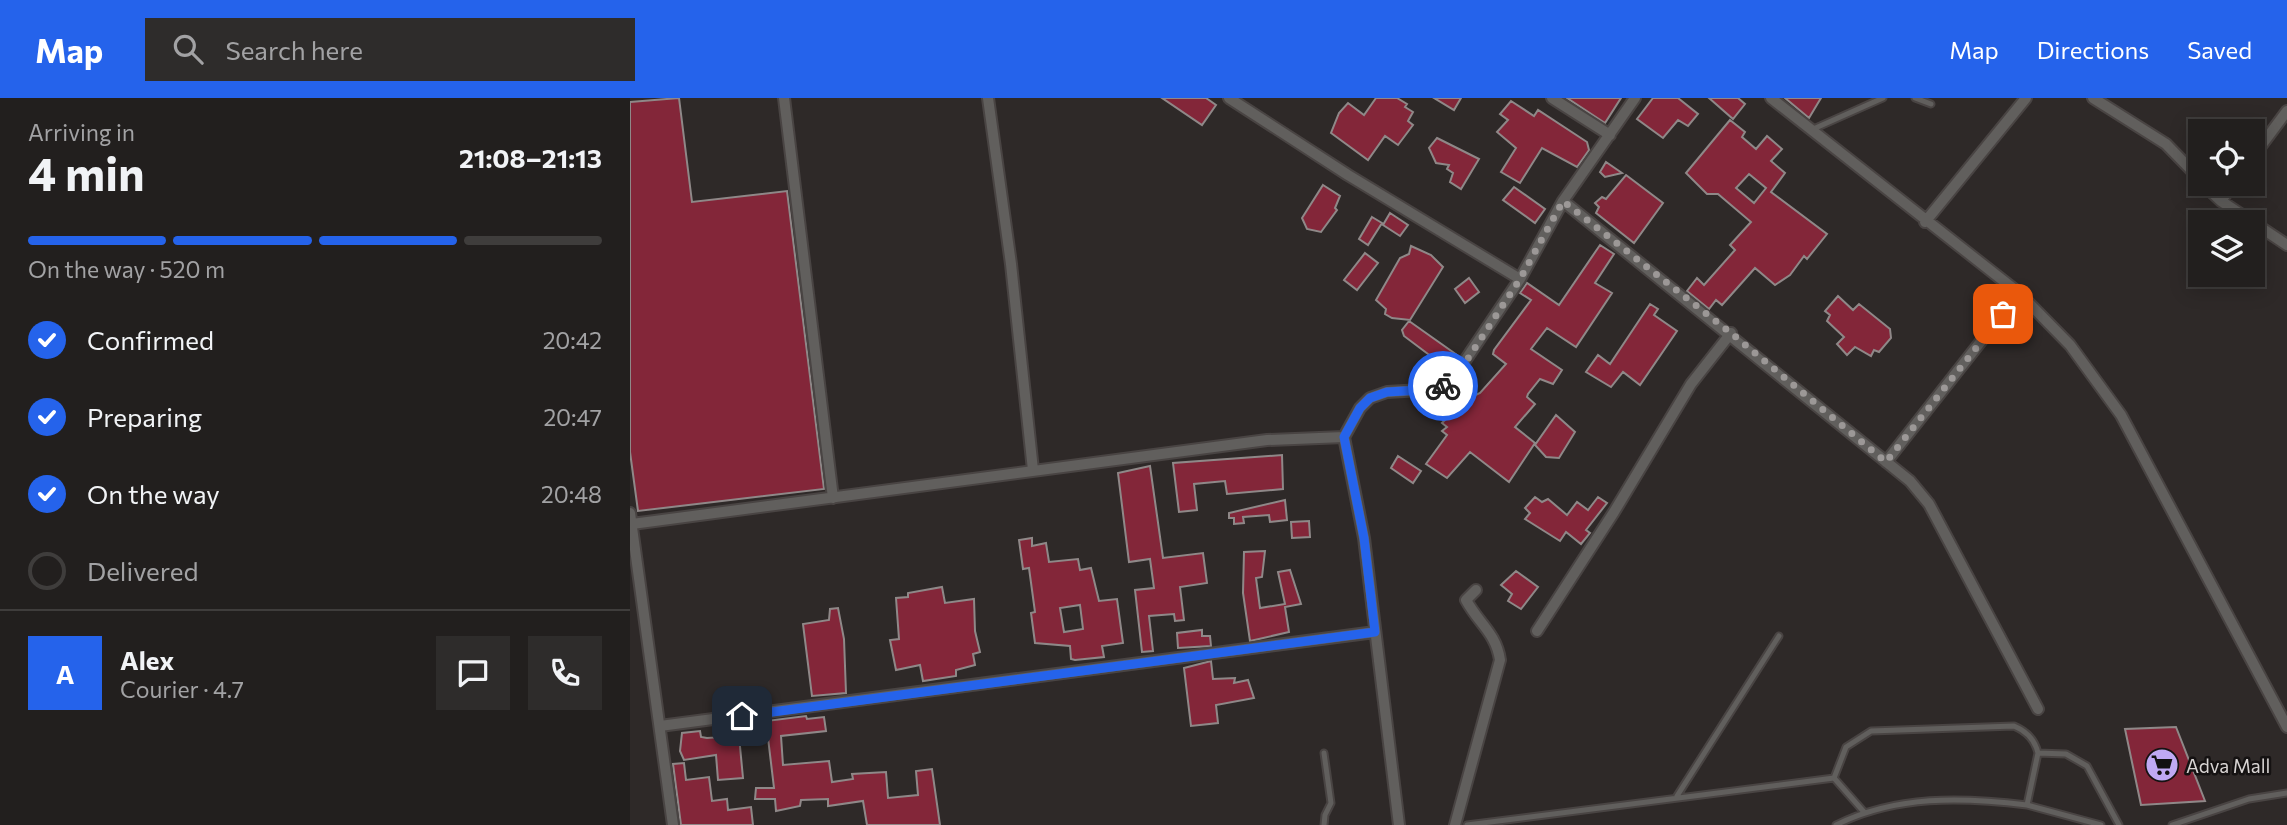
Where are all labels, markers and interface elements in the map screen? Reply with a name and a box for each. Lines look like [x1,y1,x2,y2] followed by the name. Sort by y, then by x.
[145,18,635,81] search box
[35,29,103,70] text: Map
[169,30,207,68] icon: search
[225,34,363,65] text: Search here
[1949,35,1999,64] text: Map
[2037,35,2149,64] text: Directions
[2187,35,2252,64] text: Saved
[28,118,135,146] text: Arriving in
[2188,119,2265,287] map controls
[2188,119,2265,196] button: locate
[459,142,602,173] text: 21:08–21:13
[28,144,145,200] text: 4 min
[2188,210,2265,287] button: layers
[28,255,225,283] text: On the way · 520 m
[1973,284,2033,344] pin
[1984,295,2022,333] icon: bag
[28,321,66,359] icon: check
[87,324,214,355] text: Confirmed
[543,326,602,354] text: 20:42
[1408,351,1478,421] courier
[1424,367,1462,405] icon: bike
[28,398,66,436] icon: check
[87,401,202,432] text: Preparing
[543,403,602,431] text: 20:47
[28,475,66,513] icon: check
[87,478,220,509] text: On the way
[541,480,602,508] text: 20:48
[87,555,198,586] text: Delivered
[436,636,510,710] button: chat
[528,636,602,710] button: phone
[120,644,174,675] text: Alex
[56,658,74,689] text: A
[120,675,244,703] text: Courier · 4.7
[712,686,772,746] pin
[723,697,761,735] icon: home
[2143,746,2181,784] supermarket icon: Adva Mall
[2186,754,2270,777] place label: Adva Mall

